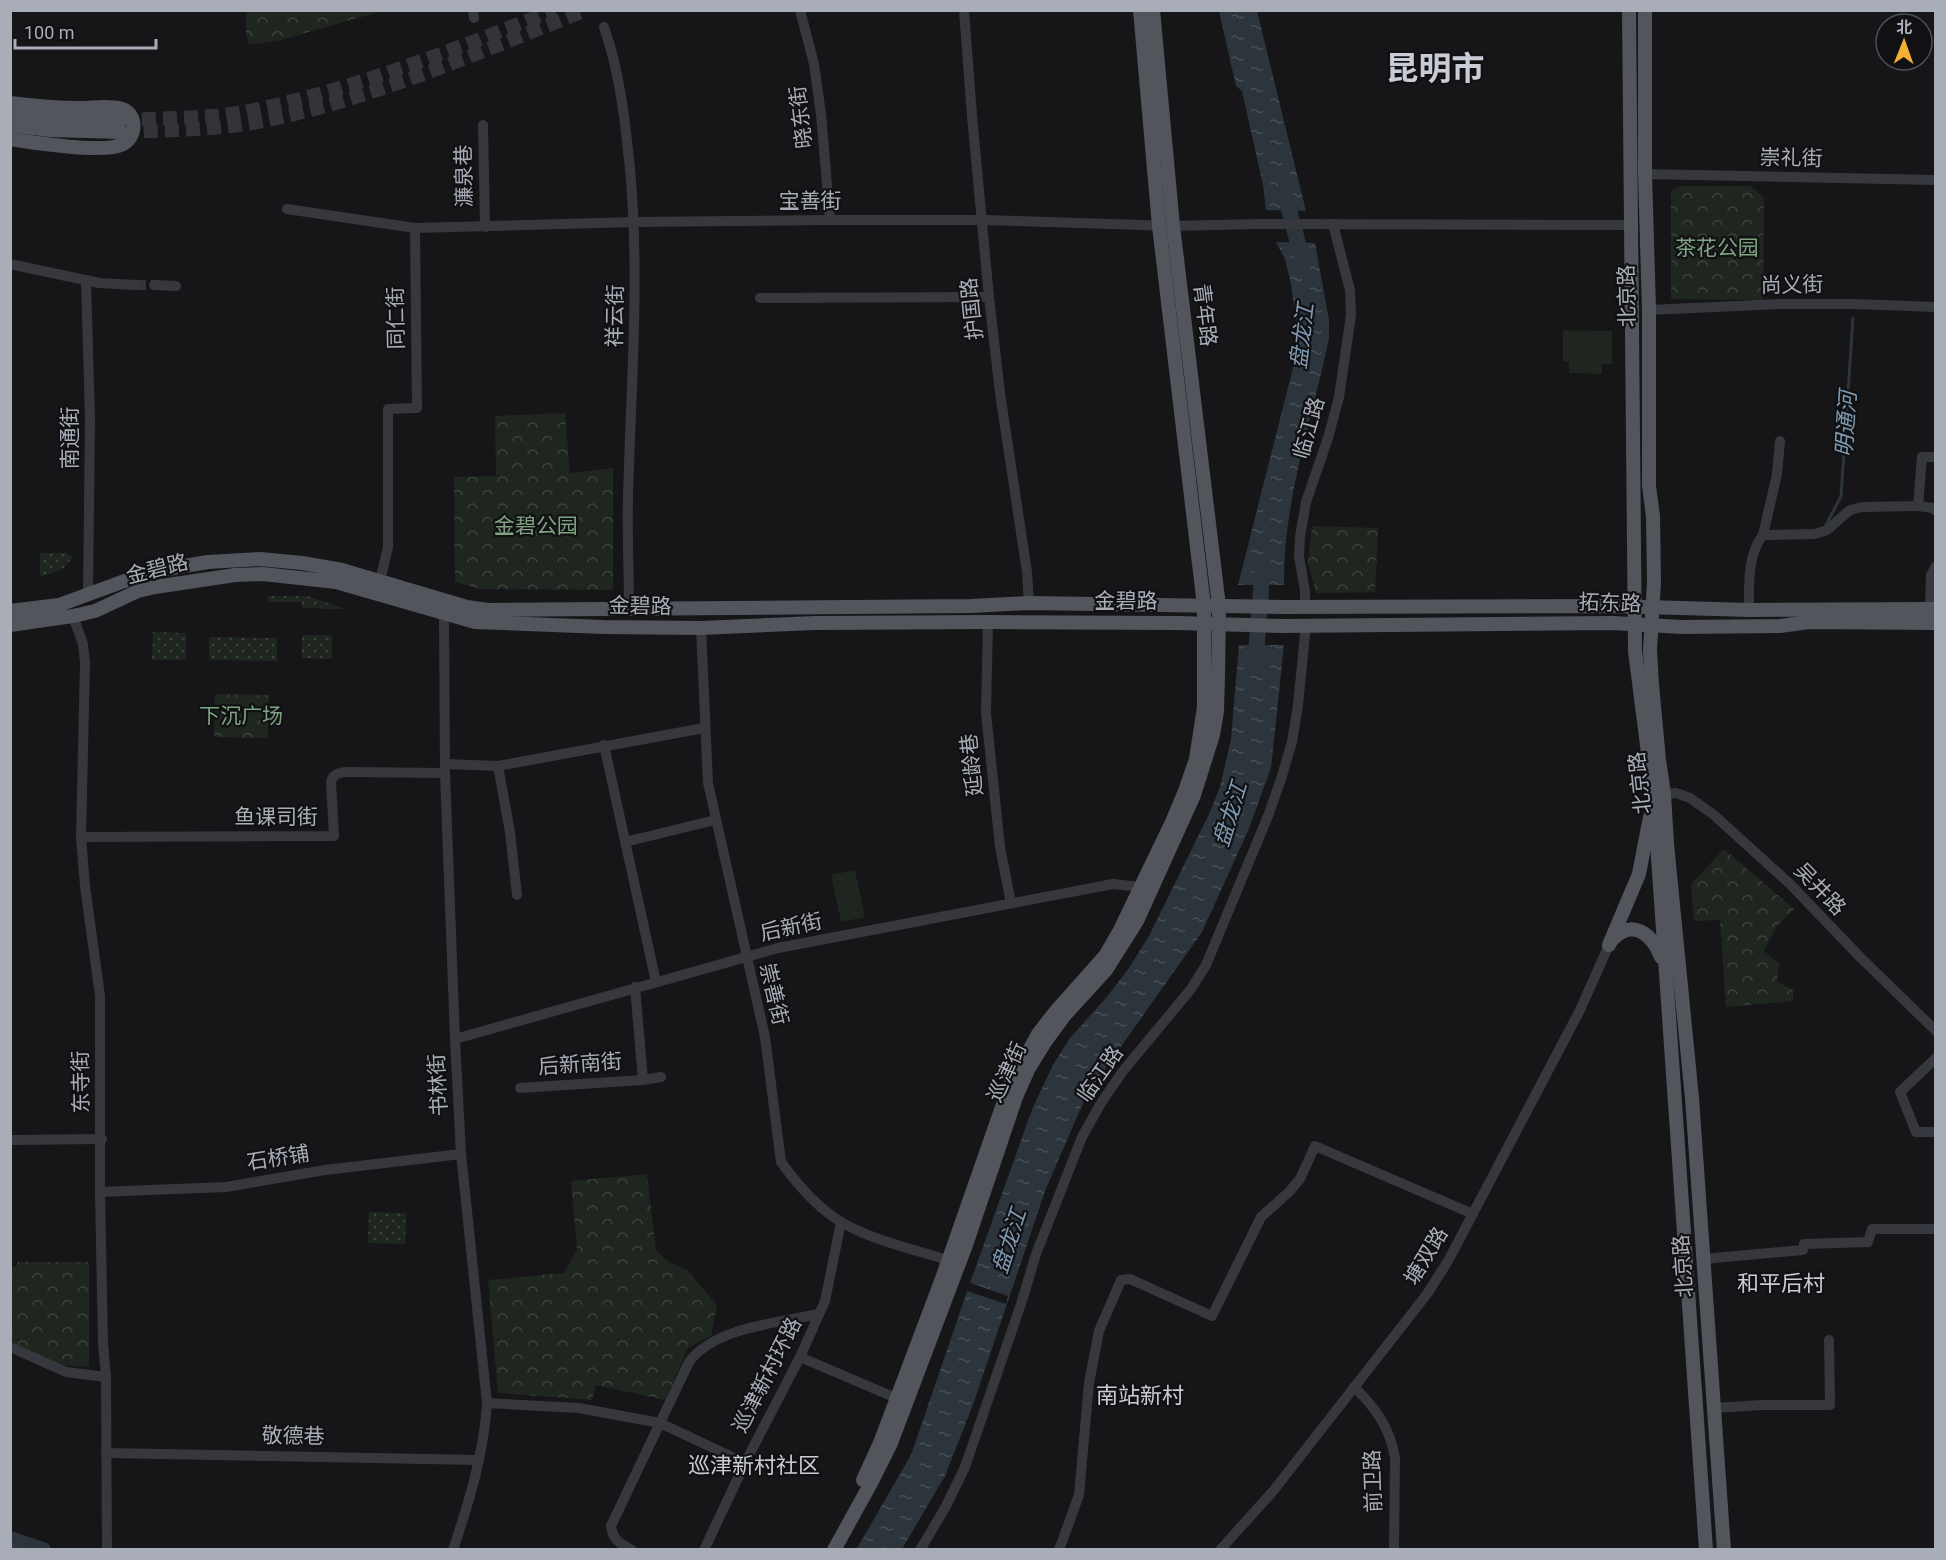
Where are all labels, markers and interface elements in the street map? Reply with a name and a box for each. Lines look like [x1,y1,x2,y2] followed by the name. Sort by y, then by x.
[15,12,156,50] scale bar
[1874,12,1934,72] north arrow
[1896,18,1912,37] text: 北
[24,22,75,43] text: 100 m
[1386,49,1485,88] district label: 昆明市
[785,84,817,150] street label: 晓东街
[451,144,477,208] street label: 濂泉巷
[1759,145,1823,171] street label: 崇礼街
[779,189,842,213] street label: 宝善街
[1675,236,1759,260] park label: 茶花公园
[1614,264,1640,328] street label: 北京路
[1760,272,1824,298] street label: 尚义街
[957,276,987,342] street label: 护国路
[1189,282,1221,348] street label: 青年路
[602,284,628,348] street label: 祥云街
[383,286,409,350] street label: 同仁街
[1286,300,1319,370] water label: 盘龙江
[1831,386,1861,458] water label: 明通河
[1289,394,1329,462] street label: 临江路
[58,407,82,470] street label: 南通街
[494,514,578,538] park label: 金碧公园
[124,550,190,588] street label: 金碧路
[1095,589,1158,613] street label: 金碧路
[1578,590,1642,616] street label: 拓东路
[608,593,672,619] street label: 金碧路
[199,704,283,728] park label: 下沉广场
[957,732,987,798] street label: 延龄巷
[1625,750,1655,816] street label: 北京路
[1208,777,1252,849] water label: 盘龙江
[234,805,318,829] street label: 鱼课司街
[1789,858,1851,920] street label: 吴井路
[758,909,824,945] street label: 后新街
[755,961,793,1027] street label: 崇善街
[983,1038,1031,1106] street label: 巡津街
[1072,1041,1128,1107] street label: 临江路
[537,1049,623,1079] street label: 后新南街
[68,1050,94,1114] street label: 东寺街
[424,1053,452,1117] street label: 书林街
[245,1141,311,1175] street label: 石桥铺
[987,1204,1032,1276] water label: 盘龙江
[1399,1223,1453,1289] street label: 塘双路
[1669,1234,1697,1298] street label: 北京路
[1737,1271,1825,1296] district label: 和平后村
[728,1313,806,1437] street label: 巡津新村环路
[1096,1383,1184,1408] district label: 南站新村
[261,1423,325,1449] street label: 敬德巷
[1360,1449,1386,1513] street label: 前卫路
[688,1453,820,1478] district label: 巡津新村社区

